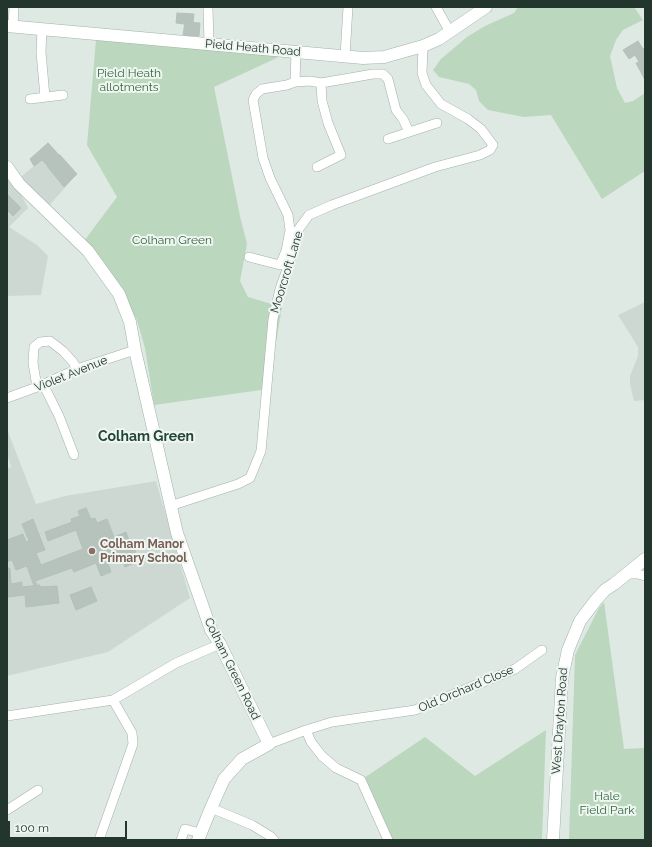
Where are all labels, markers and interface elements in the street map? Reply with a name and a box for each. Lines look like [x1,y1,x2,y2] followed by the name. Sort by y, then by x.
[205,37,301,59] street label: Pield Heath Road
[97,66,161,94] park label: Pield Heath allotments
[268,229,306,315] street label: Moorcroft Lane
[132,233,212,247] park label: Colham Green
[32,353,110,395] street label: Violet Avenue
[98,429,194,445] district label: Colham Green
[100,537,187,565] place label: Colham Manor Primary School
[87,546,97,556] marker: Colham Manor Primary School
[201,616,263,722] street label: Colham Green Road
[416,662,516,716] street label: Old Orchard Close
[549,667,571,775] street label: West Drayton Road
[579,789,635,817] park label: Hale Field Park
[10,813,129,839] scale bar
[15,821,49,835] text: 100 m

